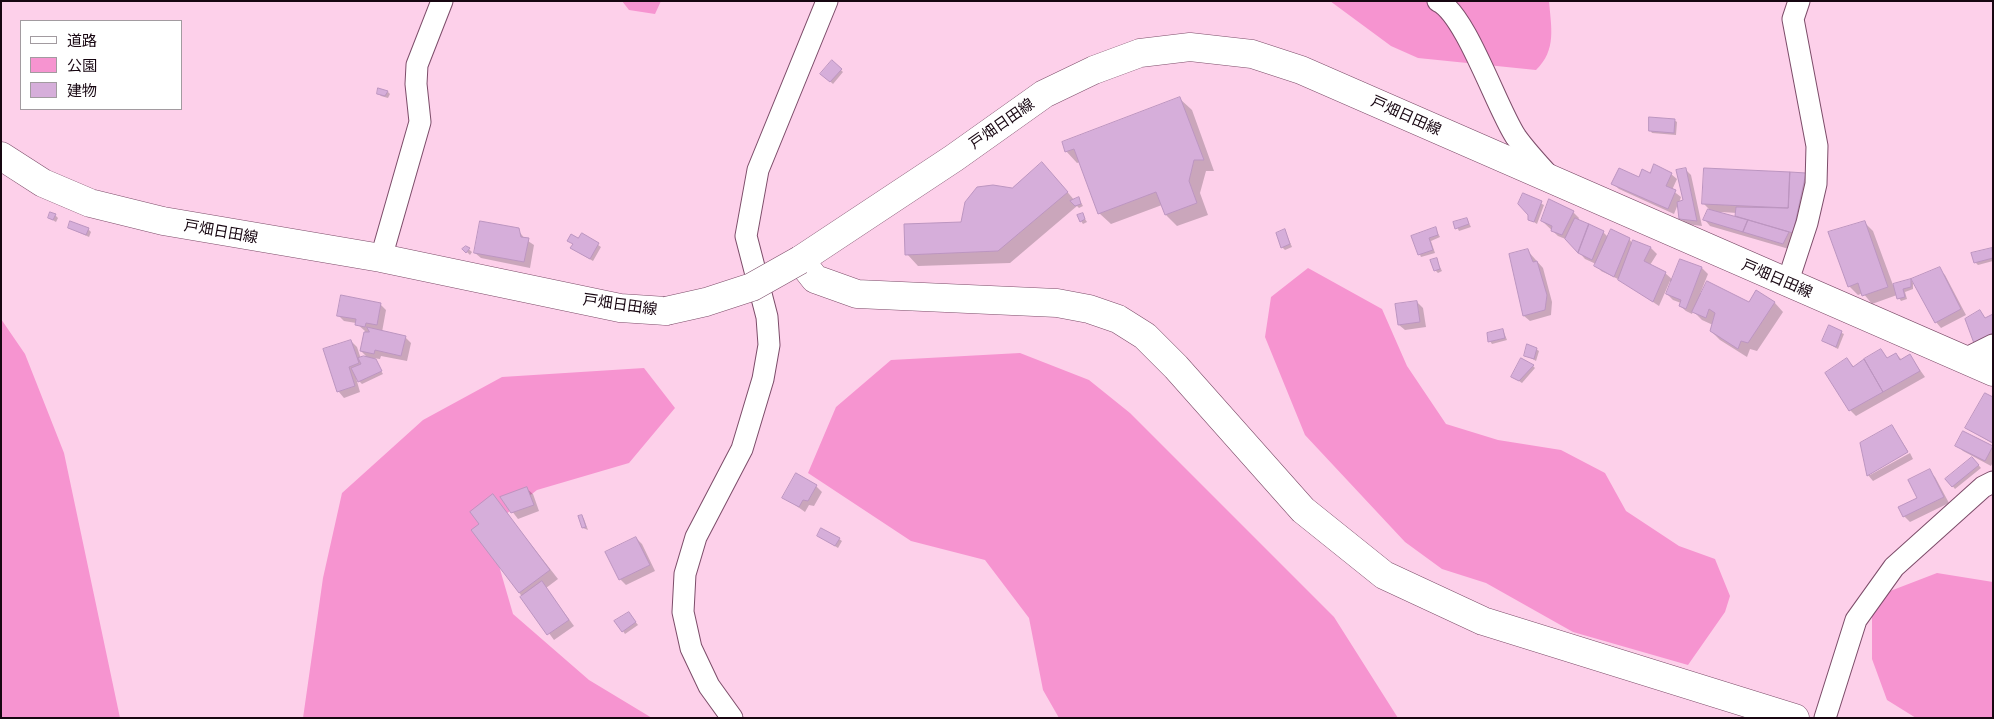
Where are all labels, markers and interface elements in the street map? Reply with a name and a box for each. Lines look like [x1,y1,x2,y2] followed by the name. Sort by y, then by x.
[20,20,182,110] legend
[67,32,97,50] text: 道路
[67,57,97,75] text: 公園
[67,82,97,100] text: 建物
[1368,93,1444,139] street label: 戸畑日田線
[966,95,1038,153] street label: 戸畑日田線
[183,217,259,247] street label: 戸畑日田線
[1739,256,1815,302] street label: 戸畑日田線
[582,291,658,319] street label: 戸畑日田線

